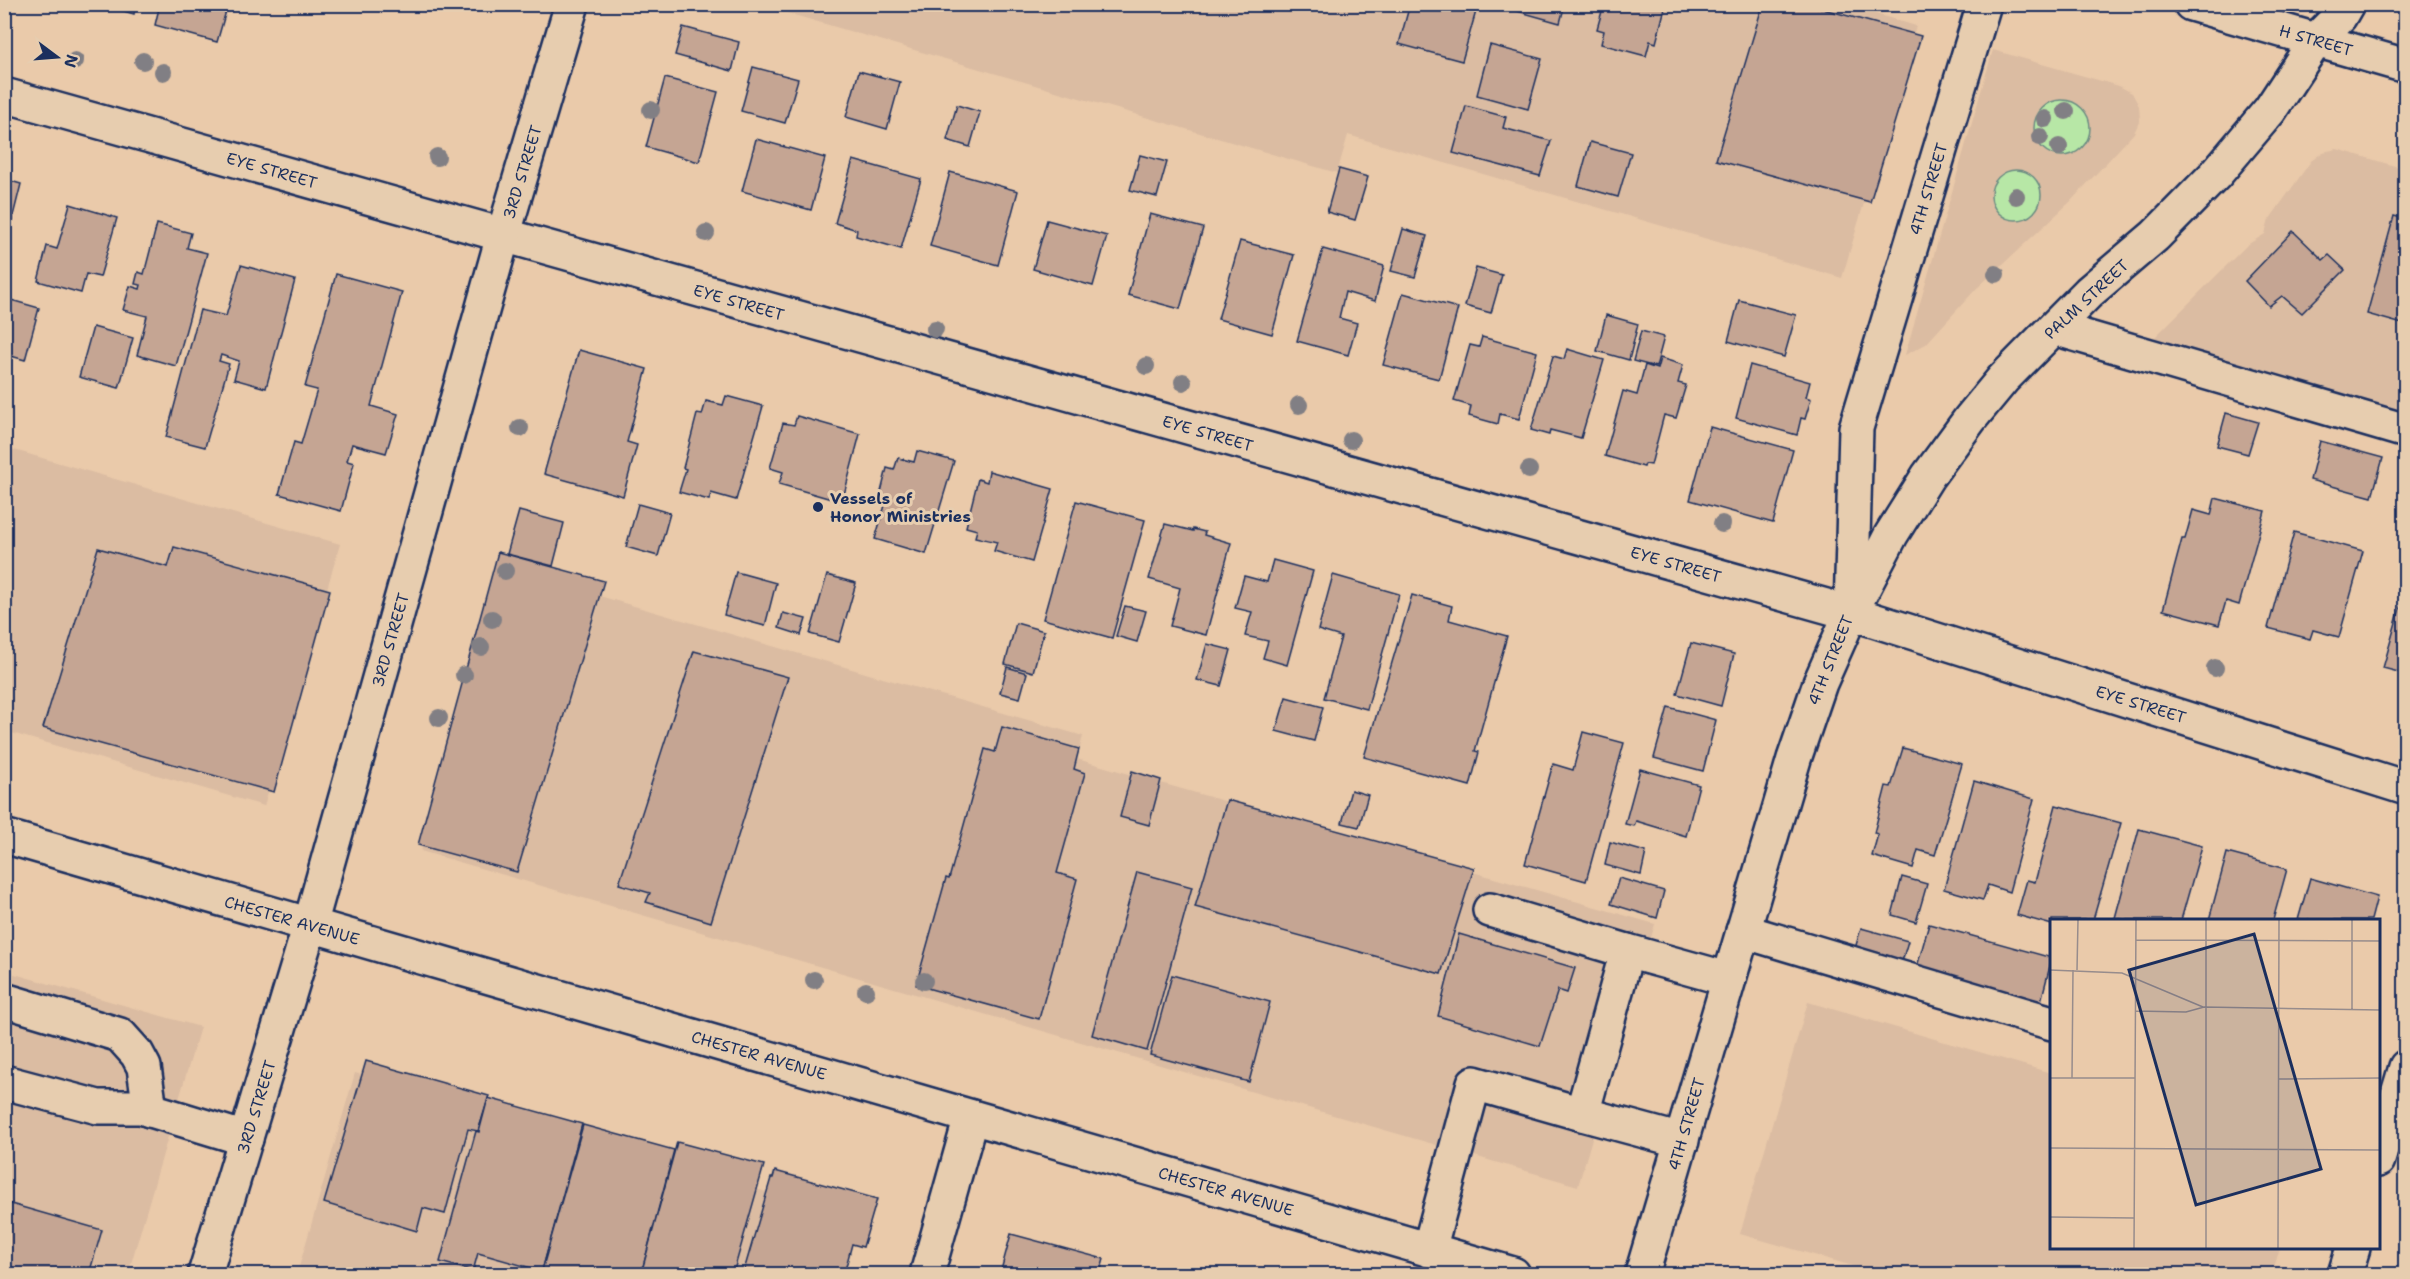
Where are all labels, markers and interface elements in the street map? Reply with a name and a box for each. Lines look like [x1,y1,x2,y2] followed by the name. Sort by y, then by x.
[2277,20,2355,61] street label: H STREET
[27,27,87,87] north arrow
[59,52,83,70] text: N
[498,123,547,222] street label: 3RD STREET
[1904,140,1953,238] street label: 4TH STREET
[224,147,320,194] street label: EYE STREET
[2040,255,2133,344] street label: PALM STREET
[691,279,787,326] street label: EYE STREET
[1160,410,1256,457] street label: EYE STREET
[830,488,971,527] place label: Vessels of Honor Ministries
[811,500,825,514] marker: Vessels of Honor Ministries
[1628,541,1724,588] street label: EYE STREET
[367,590,414,690] street label: 3RD STREET
[1803,612,1858,708] street label: 4TH STREET
[2093,681,2189,728] street label: EYE STREET
[222,891,362,950] street label: CHESTER AVENUE
[2050,919,2380,1249] inset map
[689,1026,829,1085] street label: CHESTER AVENUE
[232,1058,281,1157] street label: 3RD STREET
[1663,1075,1710,1173] street label: 4TH STREET
[1156,1162,1296,1221] street label: CHESTER AVENUE

